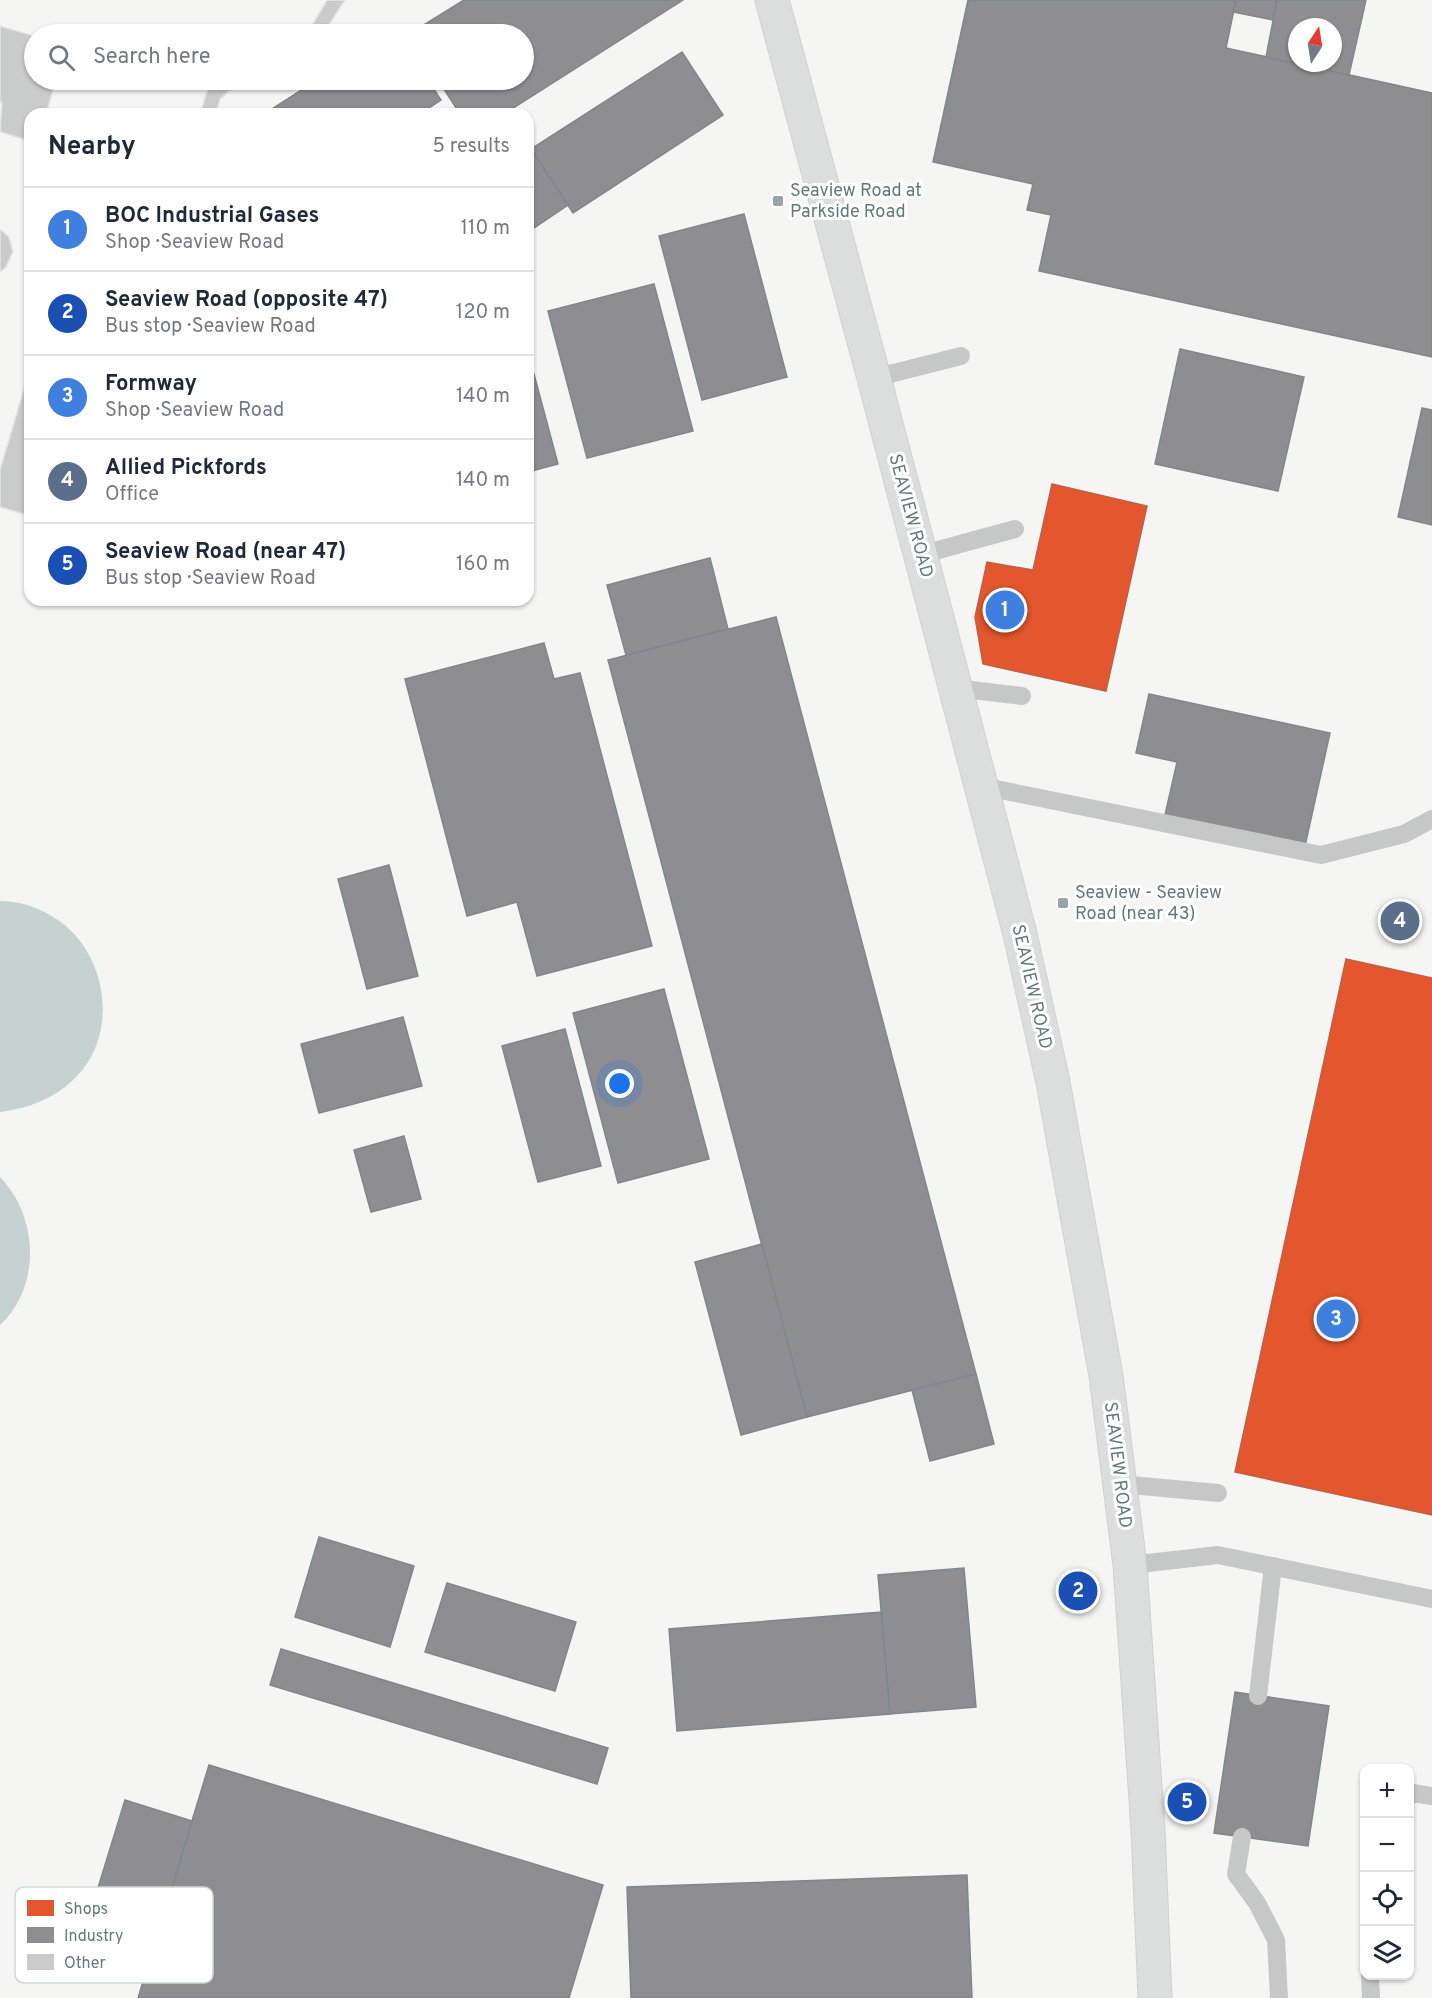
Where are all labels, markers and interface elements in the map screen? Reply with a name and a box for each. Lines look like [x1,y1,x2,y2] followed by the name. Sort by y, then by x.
[1288,18,1342,72] north arrow
[24,24,534,90] search box
[45,41,78,74] icon: search
[93,44,211,71] text: Search here
[48,131,136,164] text: Nearby
[433,134,510,160] text: 5 results
[790,180,922,224] place label: Seaview Road at Parkside Road
[771,194,785,208] marker: Seaview Road at Parkside Road
[105,203,319,230] text: BOC Industrial Gases
[64,216,72,242] text: 1
[461,216,510,242] text: 110 m
[105,230,284,256] text: Shop · Seaview Road
[105,287,388,314] text: Seaview Road (opposite 47)
[61,300,74,326] text: 2
[456,300,510,326] text: 120 m
[105,314,316,340] text: Bus stop · Seaview Road
[105,371,197,398] text: Formway
[62,384,74,410] text: 3
[456,384,510,410] text: 140 m
[105,398,284,424] text: Shop · Seaview Road
[882,452,938,580] street label: SEAVIEW ROAD
[105,455,267,482] text: Allied Pickfords
[61,468,74,494] text: 4
[456,468,510,494] text: 140 m
[105,482,159,508] text: Office
[105,539,346,566] text: Seaview Road (near 47)
[61,552,74,578] text: 5
[456,552,510,578] text: 160 m
[105,566,316,592] text: Bus stop · Seaview Road
[986,588,1024,632] pin: 1
[1075,882,1222,926] place label: Seaview - Seaview Road (near 43)
[1056,896,1070,910] marker: Seaview - Seaview Road (near 43)
[1380,898,1420,944] pin: 4
[1006,923,1056,1051] street label: SEAVIEW ROAD
[605,1069,634,1098] your location
[1316,1296,1356,1342] pin: 3
[1098,1401,1136,1529] street label: SEAVIEW ROAD
[1058,1568,1098,1614] pin: 2
[1360,1764,1414,1980] map controls
[1360,1764,1414,1818] button: +
[1168,1780,1206,1824] pin: 5
[1360,1818,1414,1872] button: −
[1360,1872,1414,1926] button: locate
[15,1887,213,1983] legend
[64,1900,108,1920] text: Shops
[1360,1926,1414,1980] button: layers
[64,1927,123,1947] text: Industry
[64,1954,106,1974] text: Other

